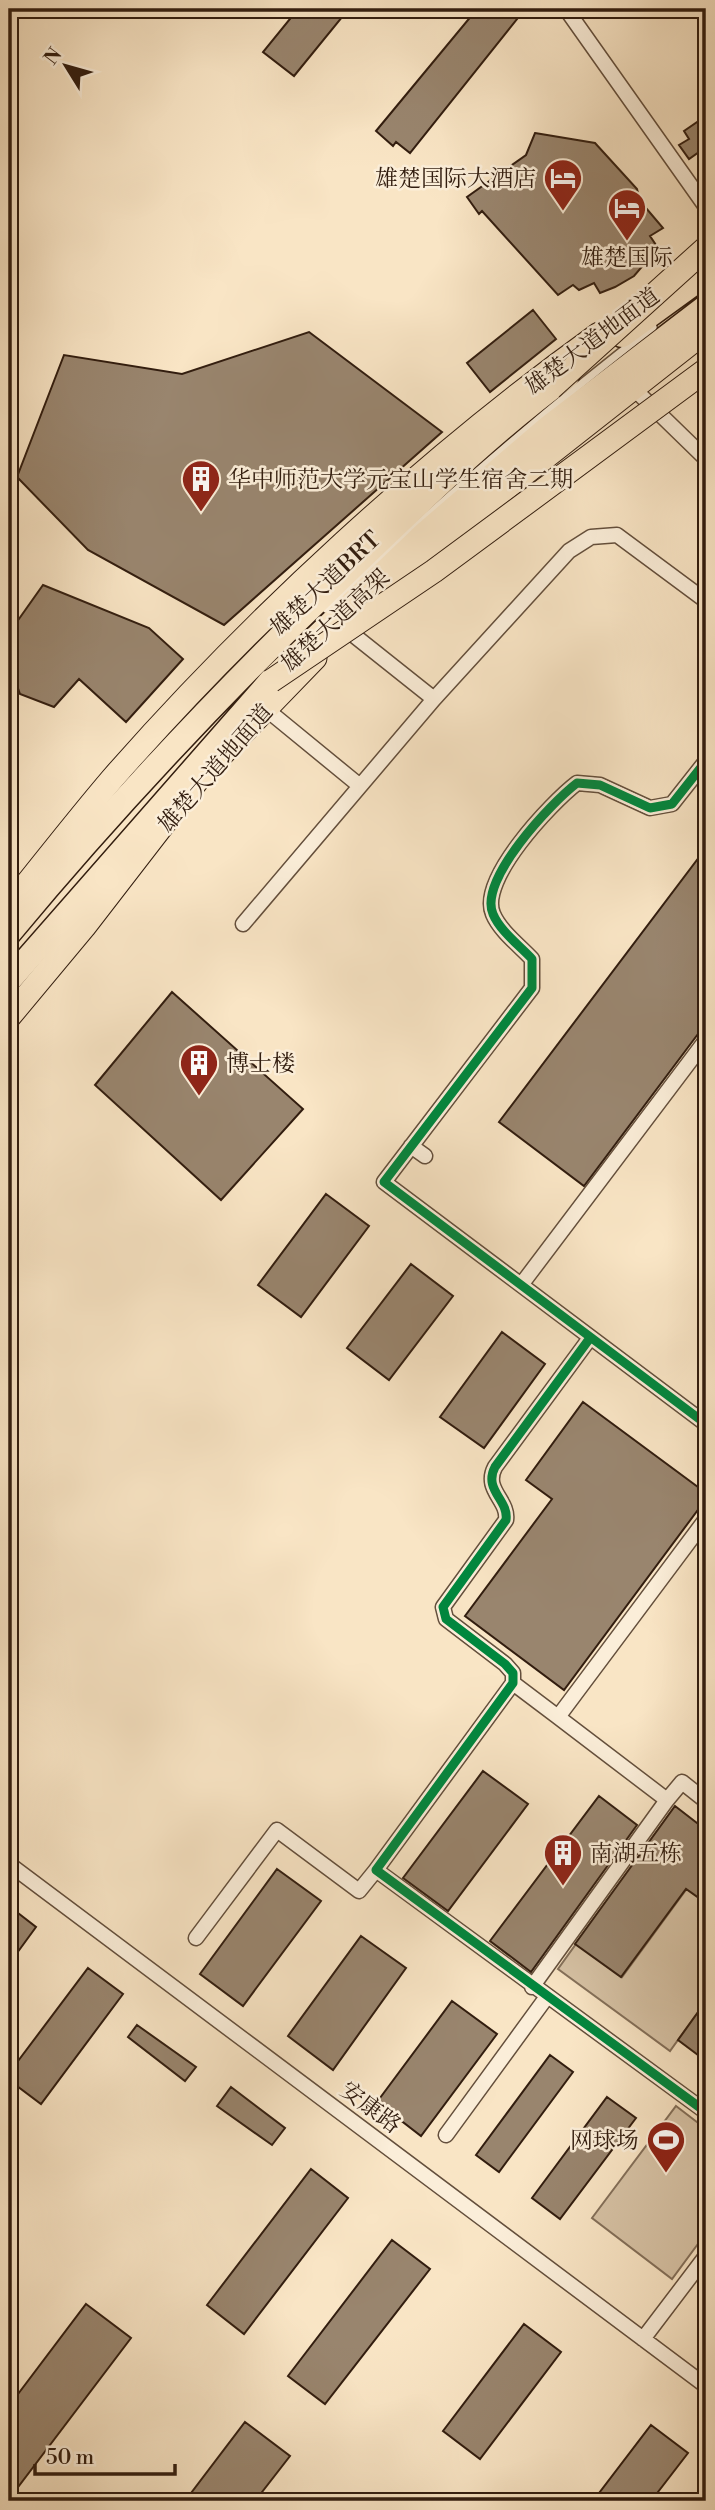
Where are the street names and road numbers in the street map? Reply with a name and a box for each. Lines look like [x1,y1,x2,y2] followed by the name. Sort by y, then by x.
[520,282,665,401] street label: 雄楚大道地面道
[265,526,387,642] street label: 雄楚大道BRT
[276,563,396,678] street label: 雄楚大道高架
[152,699,279,839] street label: 雄楚大道地面道
[334,2076,406,2140] street label: 安康路

